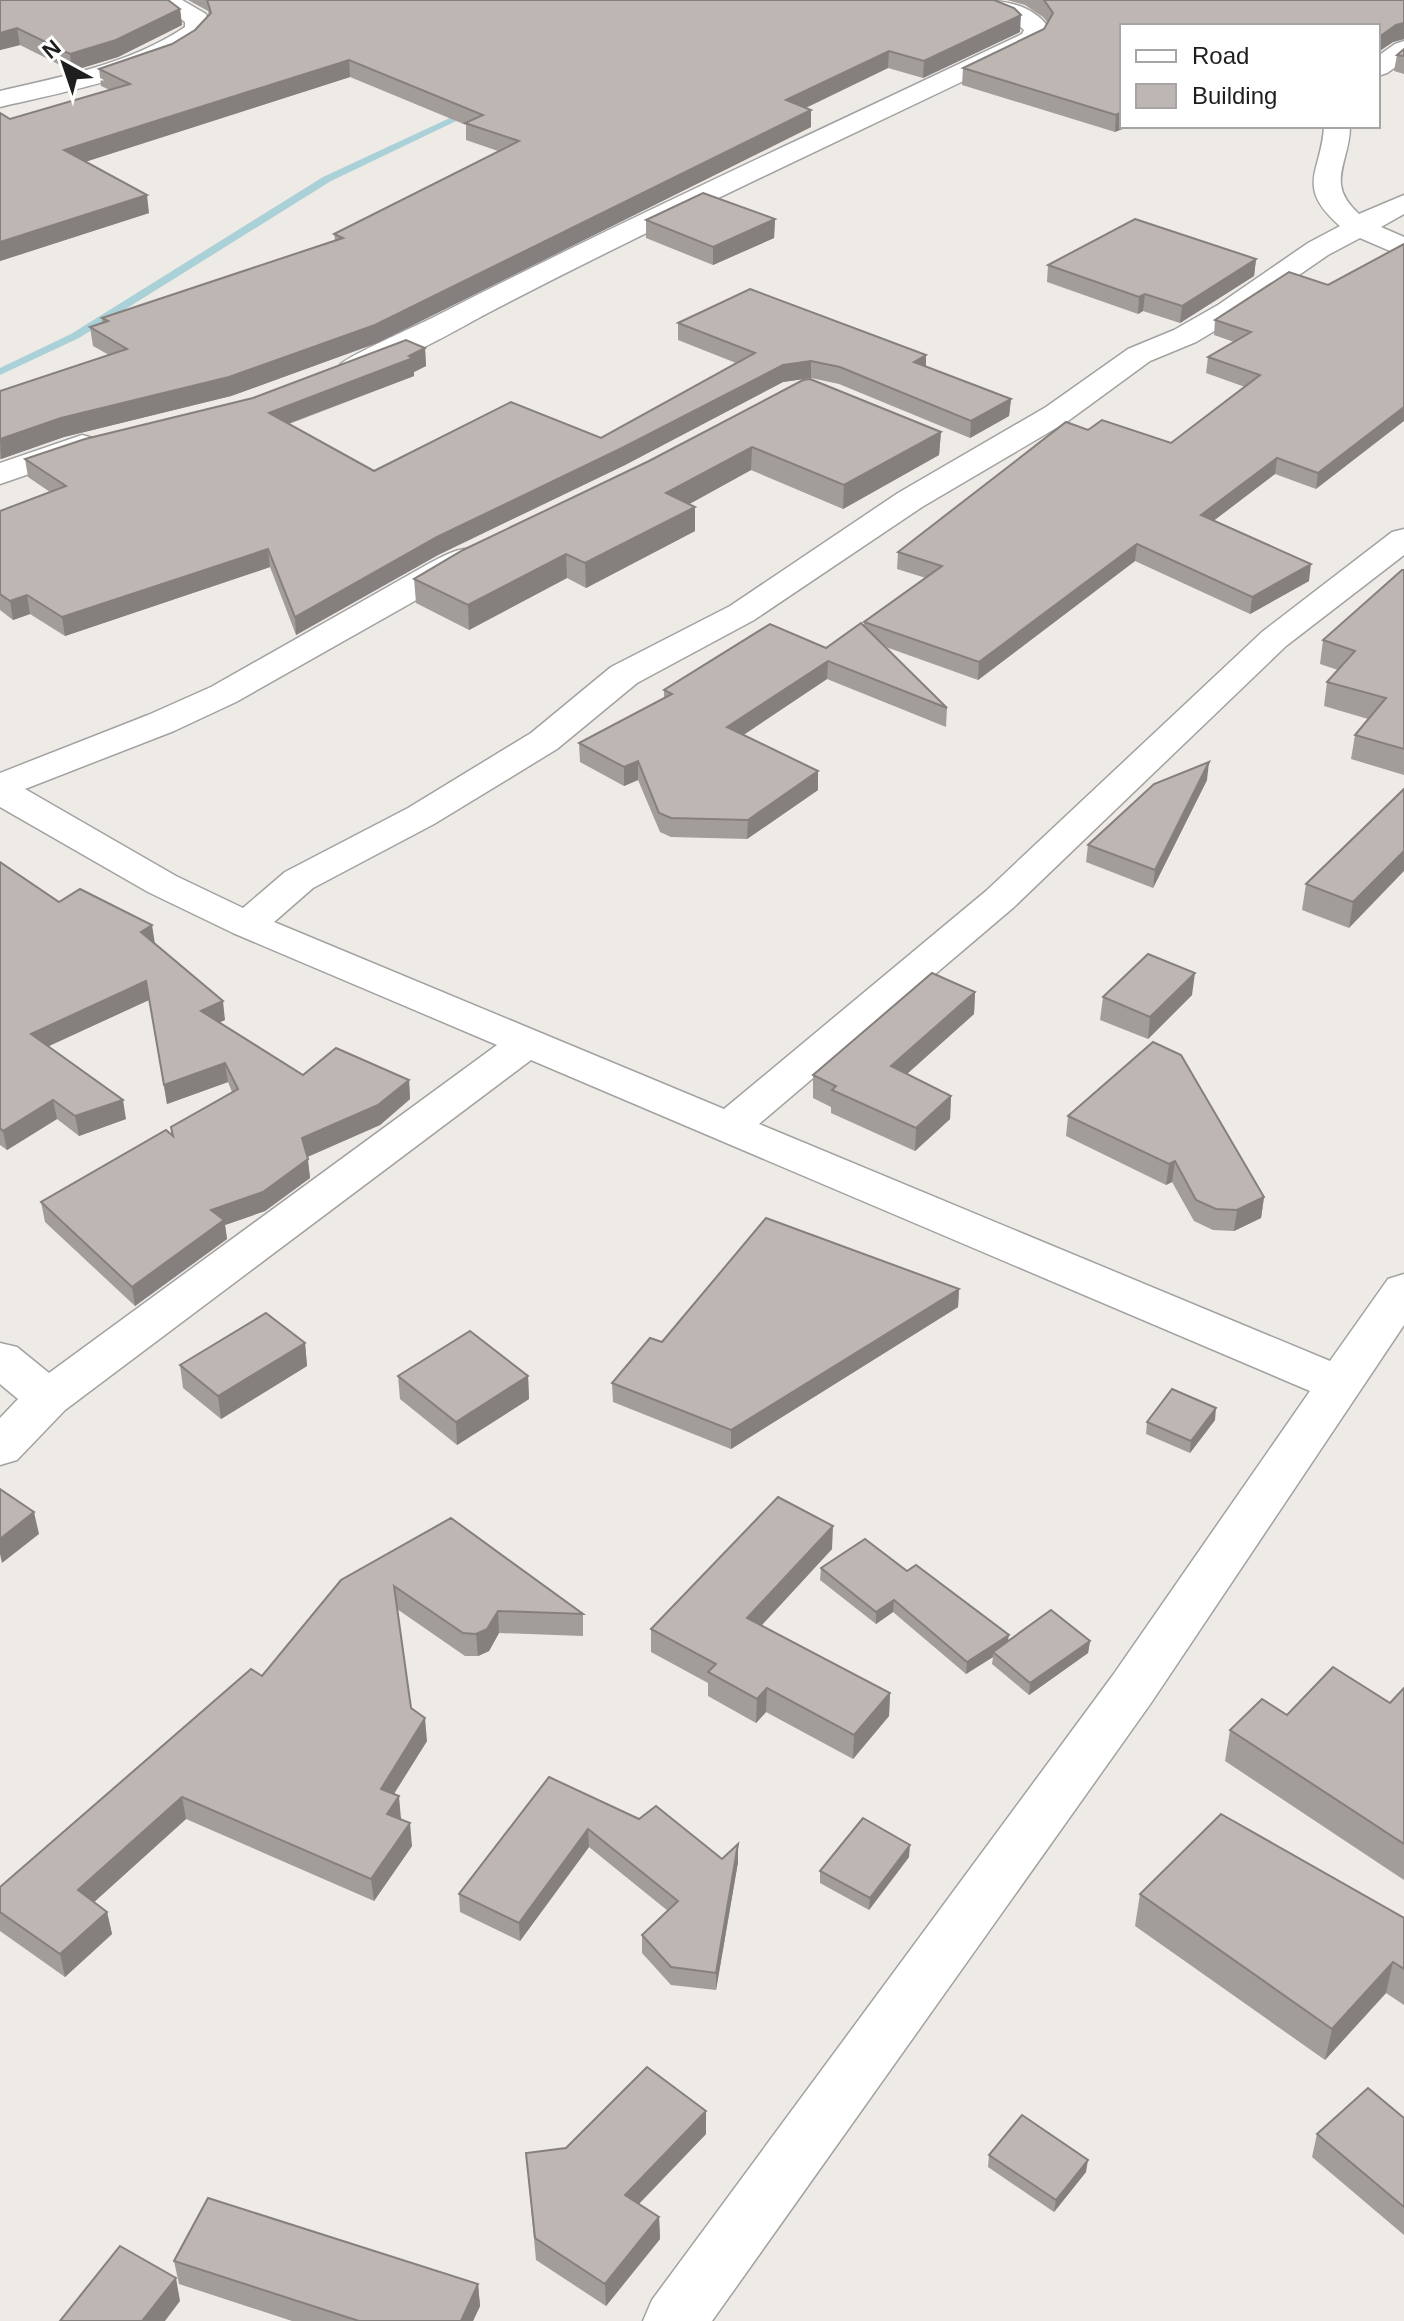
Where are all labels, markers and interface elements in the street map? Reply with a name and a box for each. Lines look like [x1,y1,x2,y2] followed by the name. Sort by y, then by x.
[24,24,104,104] north arrow
[1120,24,1380,128] legend
[37,34,66,64] text: N
[1192,42,1249,69] text: Road
[1192,82,1277,109] text: Building

